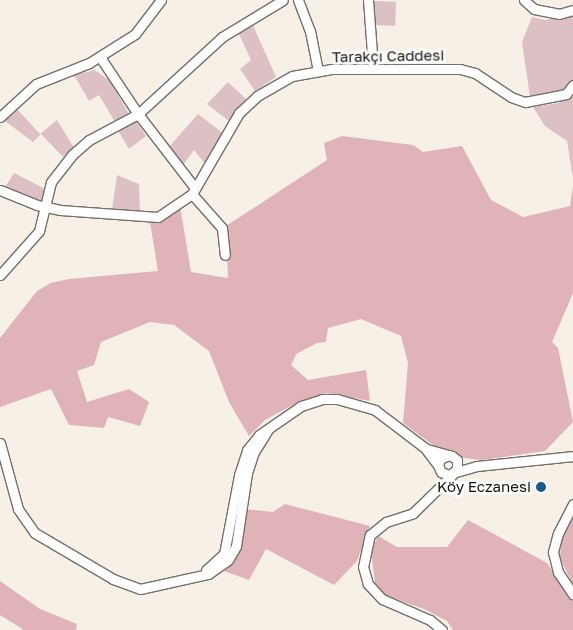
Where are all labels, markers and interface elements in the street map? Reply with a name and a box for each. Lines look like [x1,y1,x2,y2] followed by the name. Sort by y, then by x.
[332,46,444,66] street label: Tarakçı Caddesi
[437,478,531,496] place label: Köy Eczanesi
[535,481,547,493] marker: Köy Eczanesi

